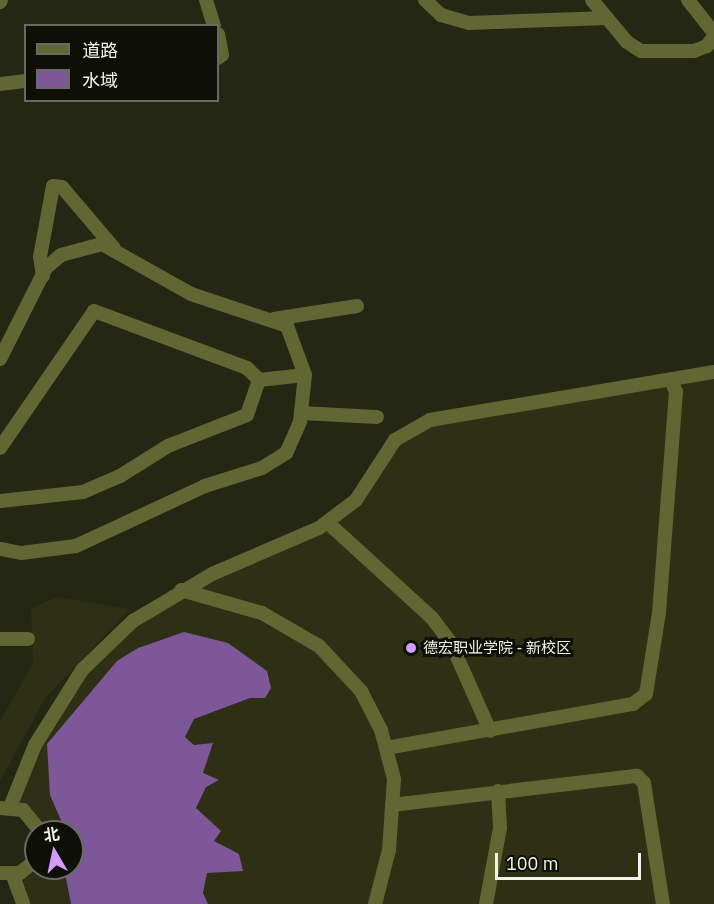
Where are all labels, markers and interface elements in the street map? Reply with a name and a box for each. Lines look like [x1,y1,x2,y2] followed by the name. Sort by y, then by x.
[24,24,219,102] legend
[82,39,118,62] text: 道路
[82,69,118,92] text: 水域
[423,639,571,657] place label: 德宏职业学院 - 新校区
[404,641,418,655] marker: 德宏职业学院 - 新校区
[24,820,84,880] north arrow
[42,823,61,845] text: 北
[498,841,644,879] scale bar
[506,852,558,875] text: 100 m

